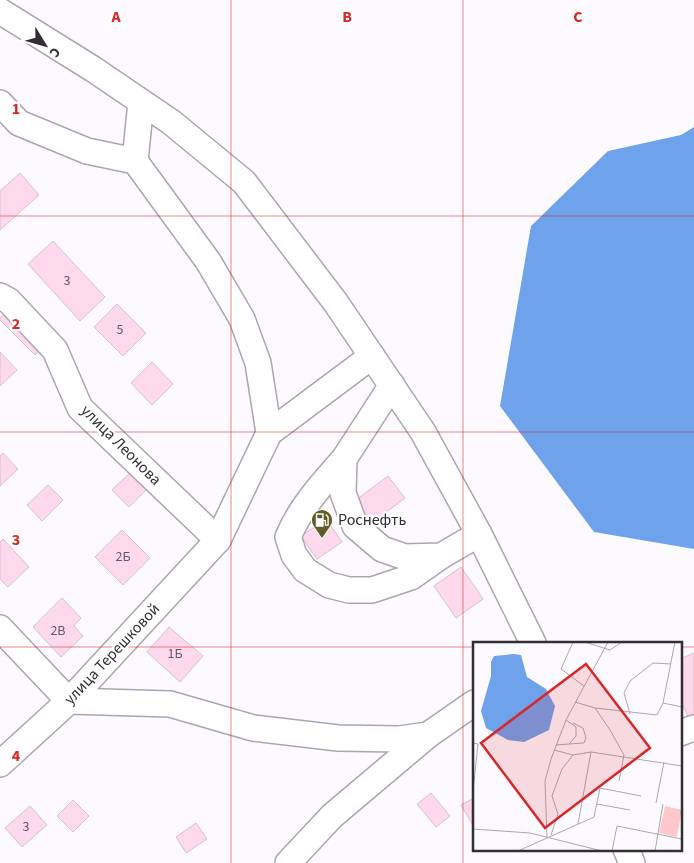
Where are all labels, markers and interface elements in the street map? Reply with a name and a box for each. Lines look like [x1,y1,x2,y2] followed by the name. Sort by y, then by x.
[110,6,121,28] text: A
[342,6,352,28] text: B
[573,6,583,28] text: C
[20,20,70,70] north arrow
[44,43,65,61] text: С
[12,98,20,120] text: 1
[64,271,71,291] house number: 3
[12,313,20,335] text: 2
[117,320,124,340] house number: 5
[76,400,166,490] street label: улица Леонова
[310,508,334,539] fuel station icon: Роснефть
[338,509,406,531] place label: Роснефть
[12,529,20,551] text: 3
[115,547,131,567] house number: 2Б
[59,598,165,710] street label: улица Терешковой
[50,621,66,641] house number: 2В
[473,642,682,850] inset map
[167,644,183,664] house number: 1Б
[12,745,21,767] text: 4
[23,817,30,837] house number: 3

